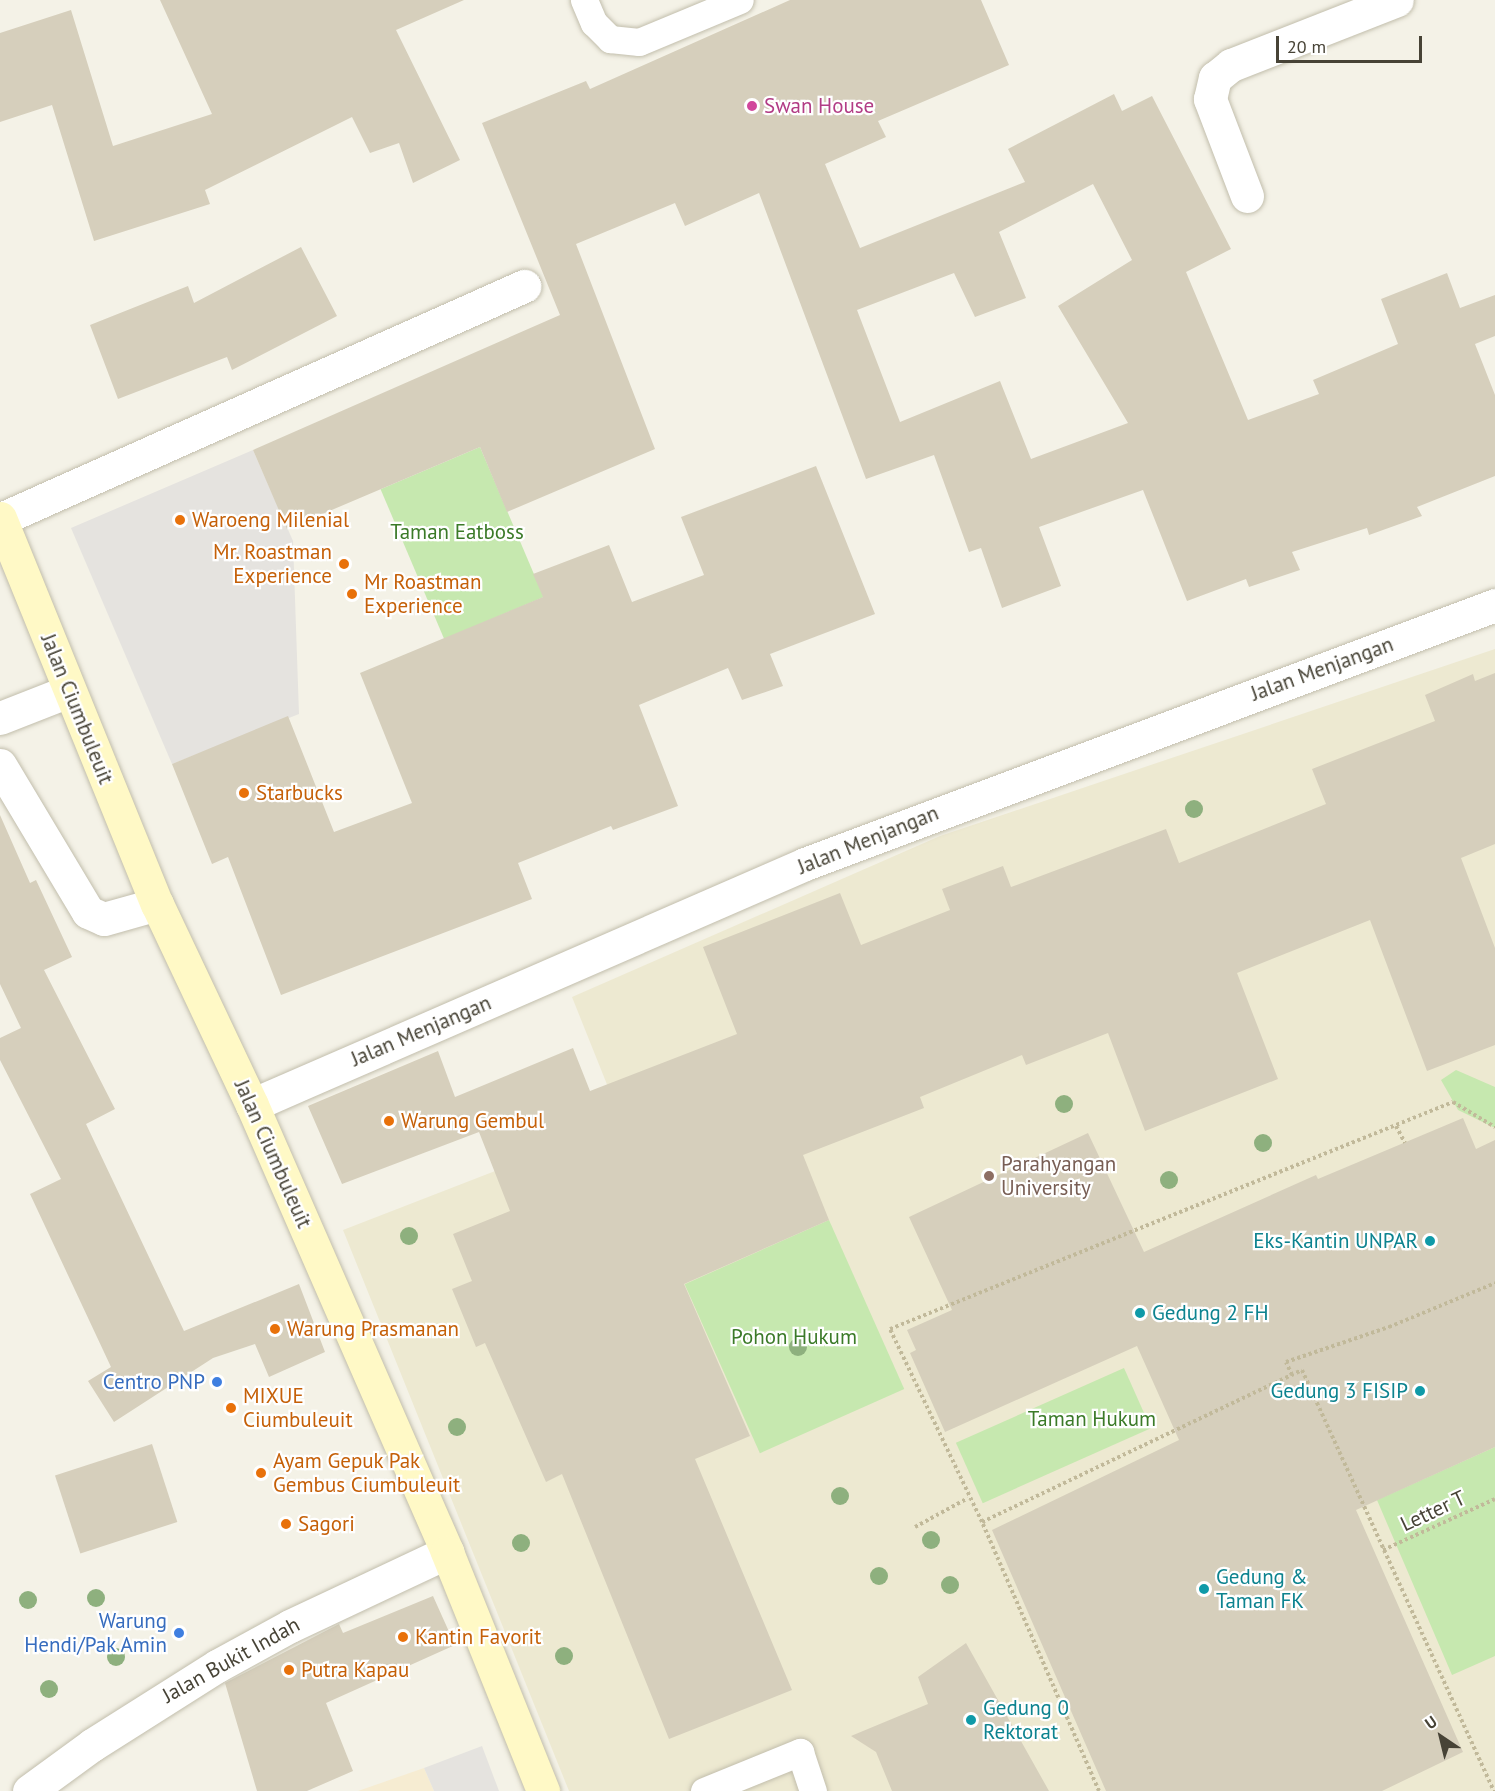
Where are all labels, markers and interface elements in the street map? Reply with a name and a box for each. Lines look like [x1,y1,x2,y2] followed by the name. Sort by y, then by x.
[1279,24,1424,62] scale bar
[1287,35,1326,58] text: 20 m
[764,93,874,119] place label: Swan House
[745,99,759,113] marker: Swan House
[192,507,349,533] place label: Waroeng Milenial
[173,513,187,527] marker: Waroeng Milenial
[390,519,524,545] park label: Taman Eatboss
[211,539,332,589] place label: Mr. Roastman Experience
[337,557,351,571] marker: Mr. Roastman Experience
[364,569,481,619] place label: Mr Roastman Experience
[345,587,359,601] marker: Mr Roastman Experience
[35,630,119,788] street label: Jalan Ciumbuleuit
[1247,632,1397,706] street label: Jalan Menjangan
[256,780,343,806] place label: Starbucks
[237,786,251,800] marker: Starbucks
[794,800,942,880] street label: Jalan Menjangan
[347,990,495,1072] street label: Jalan Menjangan
[229,1076,317,1232] street label: Jalan Ciumbuleuit
[401,1108,544,1134] place label: Warung Gembul
[382,1114,396,1128] marker: Warung Gembul
[1001,1151,1116,1201] place label: Parahyangan University
[982,1169,996,1183] marker: Parahyangan University
[1253,1228,1418,1254] place label: Eks-Kantin UNPAR
[1423,1234,1437,1248] marker: Eks-Kantin UNPAR
[1152,1300,1269,1326] place label: Gedung 2 FH
[1133,1306,1147,1320] marker: Gedung 2 FH
[287,1316,459,1342] place label: Warung Prasmanan
[268,1322,282,1336] marker: Warung Prasmanan
[731,1324,857,1350] park label: Pohon Hukum
[103,1369,205,1395] place label: Centro PNP
[210,1375,224,1389] marker: Centro PNP
[1270,1378,1408,1404] place label: Gedung 3 FISIP
[243,1383,353,1433] place label: MIXUE Ciumbuleuit
[1413,1384,1427,1398] marker: Gedung 3 FISIP
[224,1401,238,1415] marker: MIXUE Ciumbuleuit
[1028,1406,1156,1432] park label: Taman Hukum
[273,1448,460,1498] place label: Ayam Gepuk Pak Gembus Ciumbuleuit
[254,1466,268,1480] marker: Ayam Gepuk Pak Gembus Ciumbuleuit
[1396,1485,1470,1537] street label: Letter T
[298,1511,355,1537] place label: Sagori
[279,1517,293,1531] marker: Sagori
[1216,1564,1308,1614] place label: Gedung & Taman FK
[1197,1582,1211,1596] marker: Gedung & Taman FK
[23,1608,167,1658] place label: Warung Hendi/Pak Amin
[158,1612,304,1708] street label: Jalan Bukit Indah
[415,1624,541,1650] place label: Kantin Favorit
[172,1626,186,1640] marker: Warung Hendi/Pak Amin
[396,1630,410,1644] marker: Kantin Favorit
[301,1657,409,1683] place label: Putra Kapau
[282,1663,296,1677] marker: Putra Kapau
[983,1695,1069,1745] place label: Gedung 0 Rektorat
[1411,1707,1471,1767] north arrow
[1421,1711,1441,1733] text: U
[964,1713,978,1727] marker: Gedung 0 Rektorat

